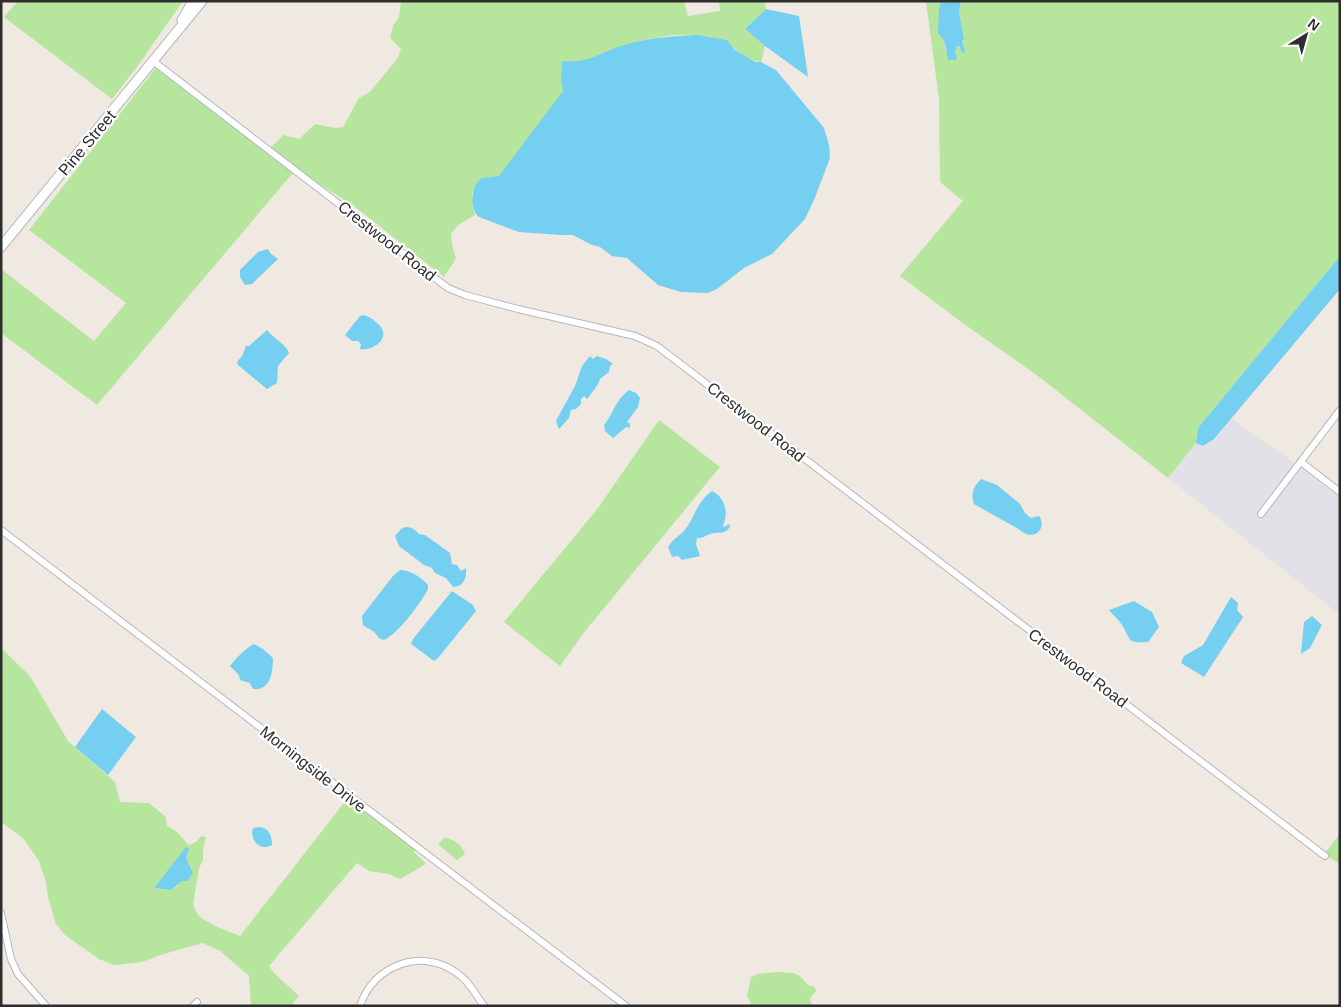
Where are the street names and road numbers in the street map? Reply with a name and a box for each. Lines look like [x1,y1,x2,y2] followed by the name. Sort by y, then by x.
[55,107,119,179] street label: Pine Street
[335,198,439,284] street label: Crestwood Road
[704,379,808,465] street label: Crestwood Road
[1025,625,1131,711] street label: Crestwood Road
[257,723,369,815] street label: Morningside Drive

